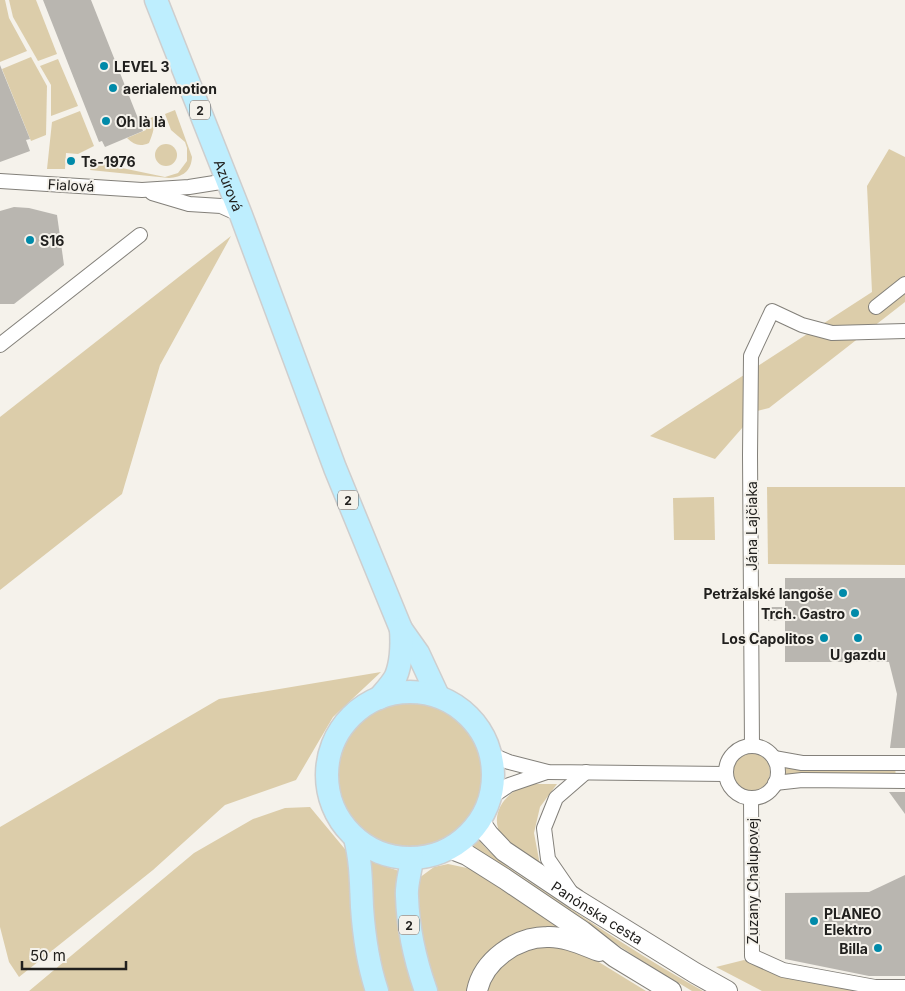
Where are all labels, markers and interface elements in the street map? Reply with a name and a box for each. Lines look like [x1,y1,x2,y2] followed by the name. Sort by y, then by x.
[114,58,170,75] place label: LEVEL 3
[98,60,110,72] marker: LEVEL 3
[123,80,217,97] place label: aerialemotion
[107,82,119,94] marker: aerialemotion
[190,100,210,120] road number: 2
[116,113,166,130] place label: Oh là là
[100,115,112,127] marker: Oh là là
[81,153,136,170] place label: Ts-1976
[65,155,77,167] marker: Ts-1976
[211,157,247,214] street label: Azúrová
[47,175,95,195] street label: Fialová
[40,232,64,249] place label: S16
[24,234,36,246] marker: S16
[743,481,760,571] street label: Jána Lajčiaka
[338,490,358,510] road number: 2
[703,585,833,602] place label: Petržalské langoše
[837,587,849,599] marker: Petržalské langoše
[761,605,845,622] place label: Trch. Gastro
[849,607,861,619] marker: Trch. Gastro
[721,630,814,647] place label: Los Capolitos
[818,632,830,644] marker: Los Capolitos
[852,632,864,644] marker: U gazdu
[830,646,886,663] place label: U gazdu
[744,818,761,944] street label: Zuzany Chalupovej
[549,877,646,947] street label: Panónska cesta
[824,905,882,938] place label: PLANEO Elektro
[808,915,820,927] marker: PLANEO Elektro
[399,916,419,934] road number: 2
[22,938,126,970] scale bar
[839,940,868,957] place label: Billa
[872,942,884,954] marker: Billa
[30,946,66,965] text: 50 m

